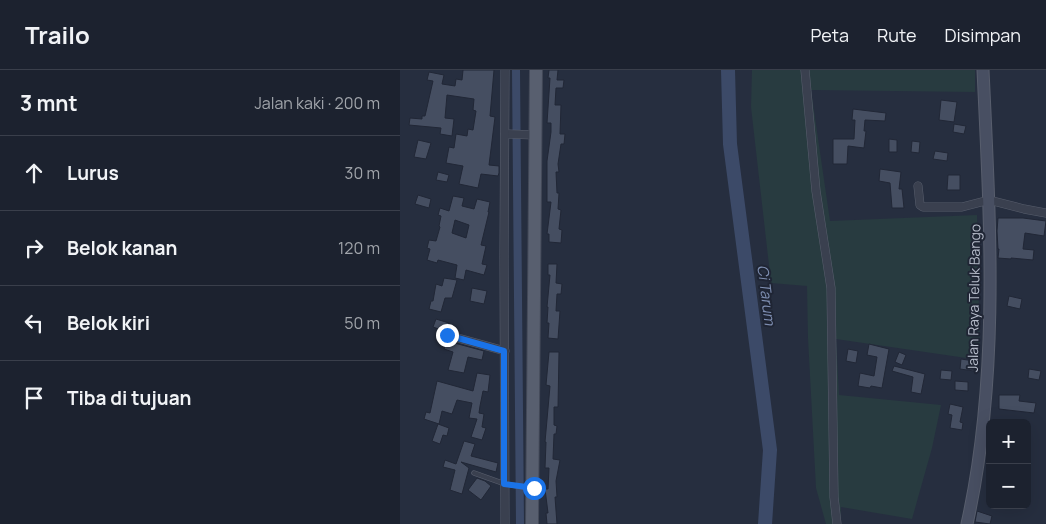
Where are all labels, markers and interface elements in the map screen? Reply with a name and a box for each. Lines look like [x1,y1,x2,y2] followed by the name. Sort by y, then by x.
[25,18,90,51] text: Trailo
[810,23,849,47] text: Peta
[877,23,916,47] text: Rute
[944,23,1021,47] text: Disimpan
[20,89,78,117] text: 3 mnt
[254,92,380,114] text: Jalan kaki · 200 m
[20,159,48,187] icon: ahead
[67,160,119,186] text: Lurus
[345,162,380,184] text: 30 m
[963,224,984,372] street label: Jalan Raya Teluk Bango
[20,234,48,262] icon: right
[67,235,177,261] text: Belok kanan
[338,237,380,259] text: 120 m
[752,264,781,328] water label: Ci Tarum
[20,309,48,337] icon: left
[67,310,150,336] text: Belok kiri
[344,312,380,334] text: 50 m
[436,324,459,347] route end
[20,384,48,412] icon: arrive
[67,385,191,411] text: Tiba di tujuan
[986,419,1031,509] map controls
[986,419,1031,464] button: +
[986,464,1031,509] button: −
[523,477,546,500] route start

